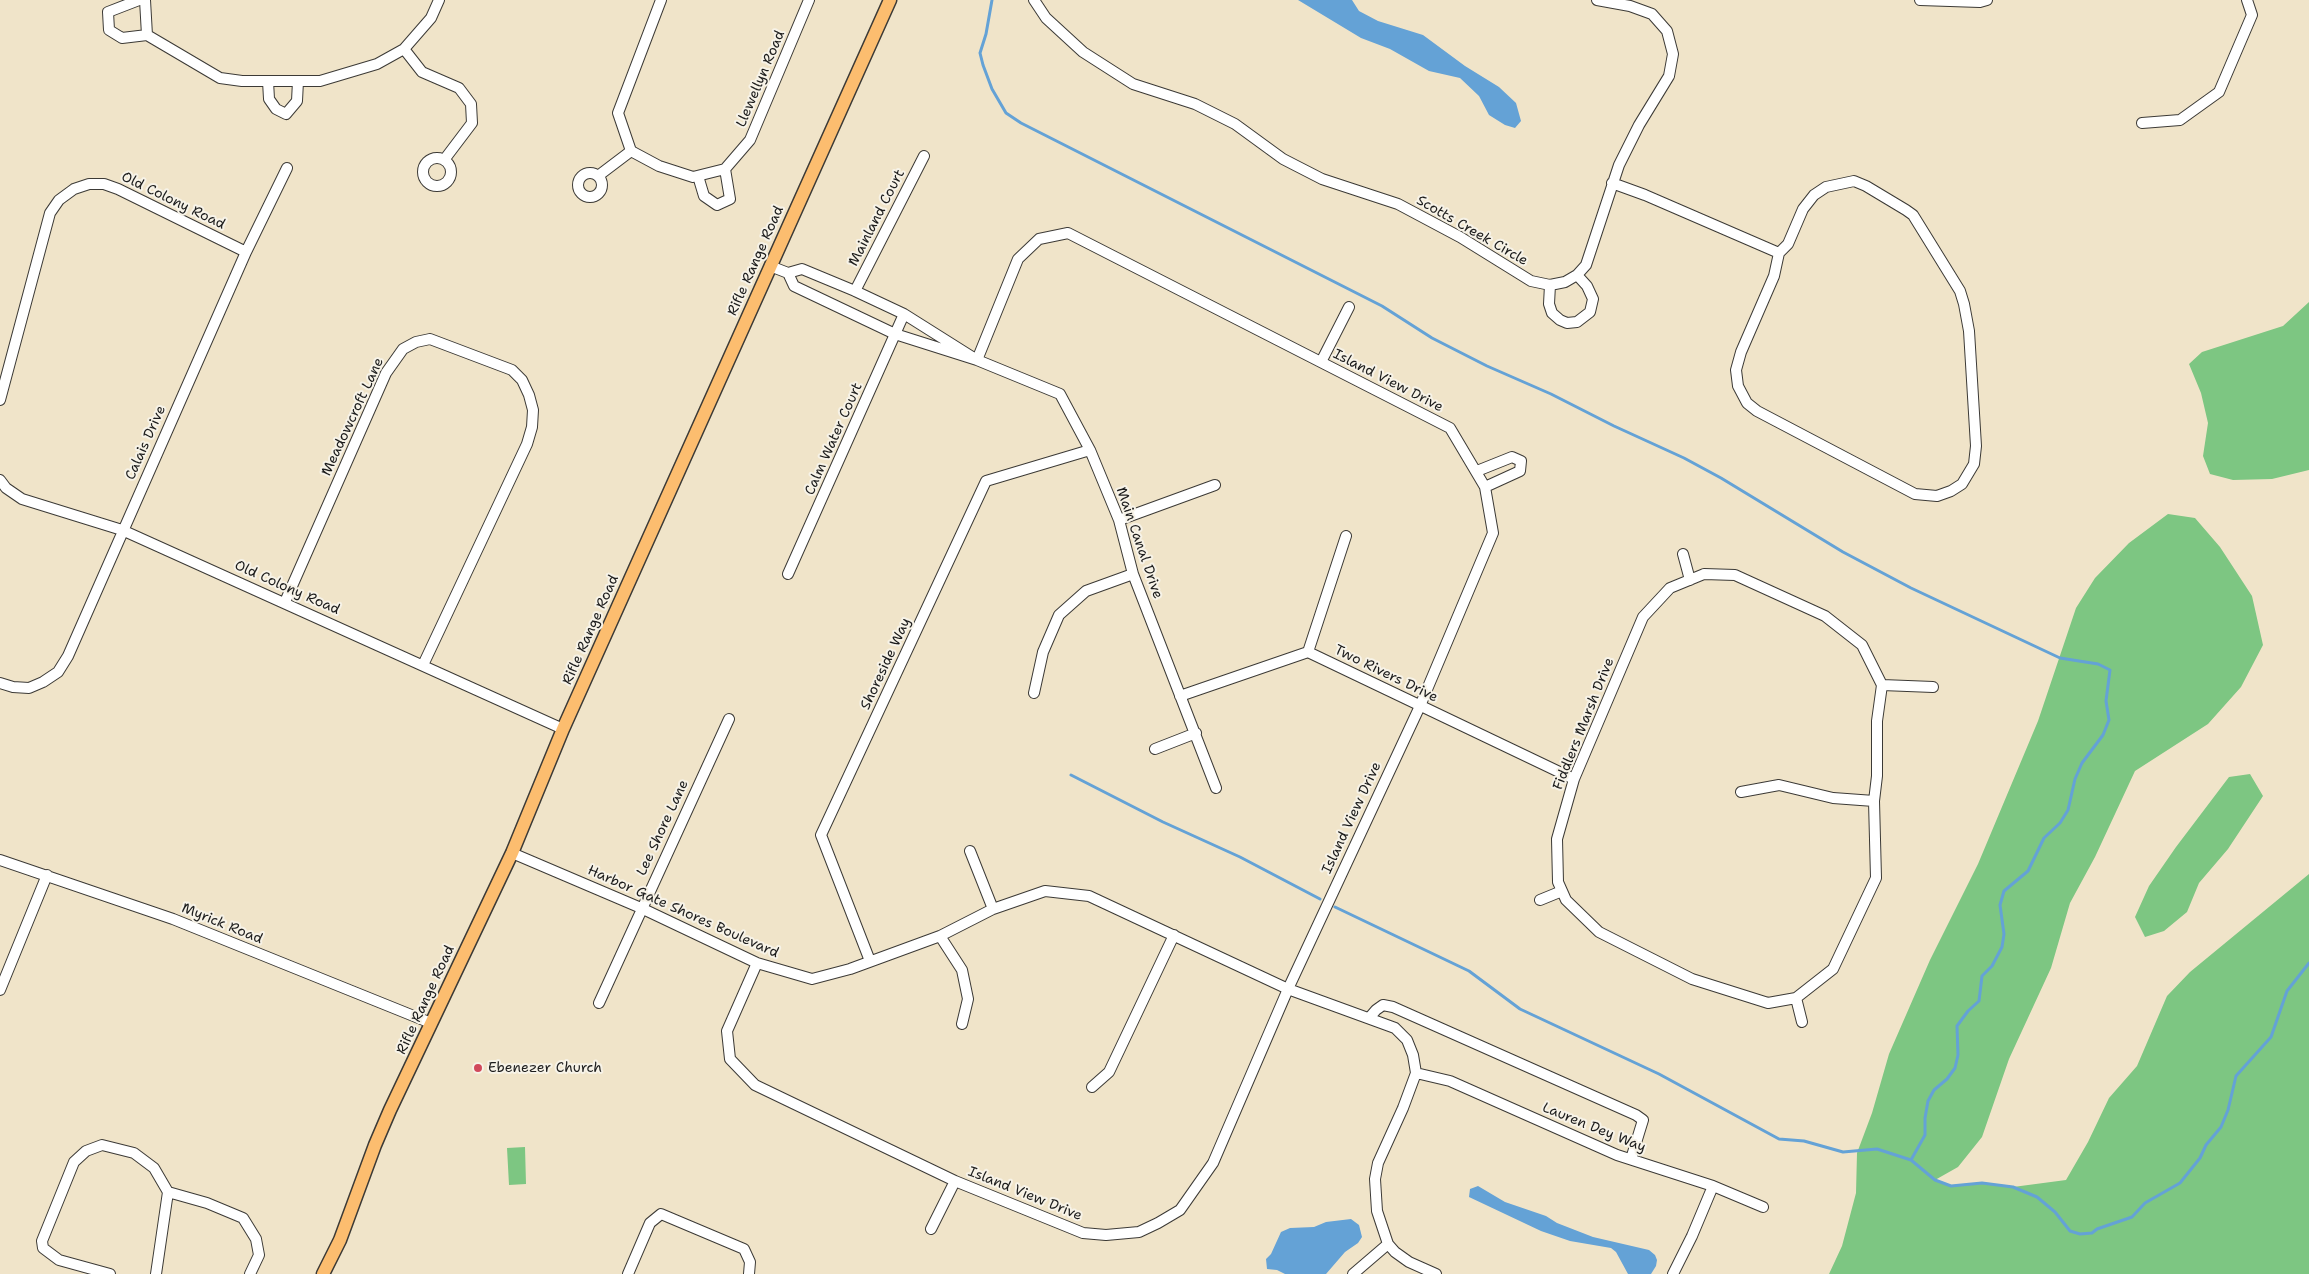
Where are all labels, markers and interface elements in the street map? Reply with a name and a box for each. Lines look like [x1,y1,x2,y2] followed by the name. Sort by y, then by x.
[733,28,789,130] street label: Llewellyn Road
[845,167,909,269] street label: Mainland Court
[118,169,228,233] street label: Old Colony Road
[1413,192,1531,270] street label: Scotts Creek Circle
[724,204,788,318] street label: Rifle Range Road
[1330,346,1446,416] street label: Island View Drive
[318,355,388,479] street label: Meadowcroft Lane
[802,380,866,498] street label: Calm Water Court
[122,403,170,483] street label: Calais Drive
[1112,485,1166,601] street label: Main Canal Drive
[232,557,342,619] street label: Old Colony Road
[559,573,623,687] street label: Rifle Range Road
[857,615,915,713] street label: Shoreside Way
[1332,642,1440,706] street label: Two Rivers Drive
[1550,655,1618,793] street label: Fiddlers Marsh Drive
[1319,759,1385,877] street label: Island View Drive
[633,777,693,879] street label: Lee Shore Lane
[585,862,781,962] street label: Harbor Gate Shores Boulevard
[179,900,265,948] street label: Myrick Road
[393,943,459,1057] street label: Rifle Range Road
[488,1060,602,1076] place label: Ebenezer Church
[472,1062,484,1074] marker: Ebenezer Church
[1540,1100,1648,1156] street label: Lauren Dey Way
[966,1163,1084,1225] street label: Island View Drive

